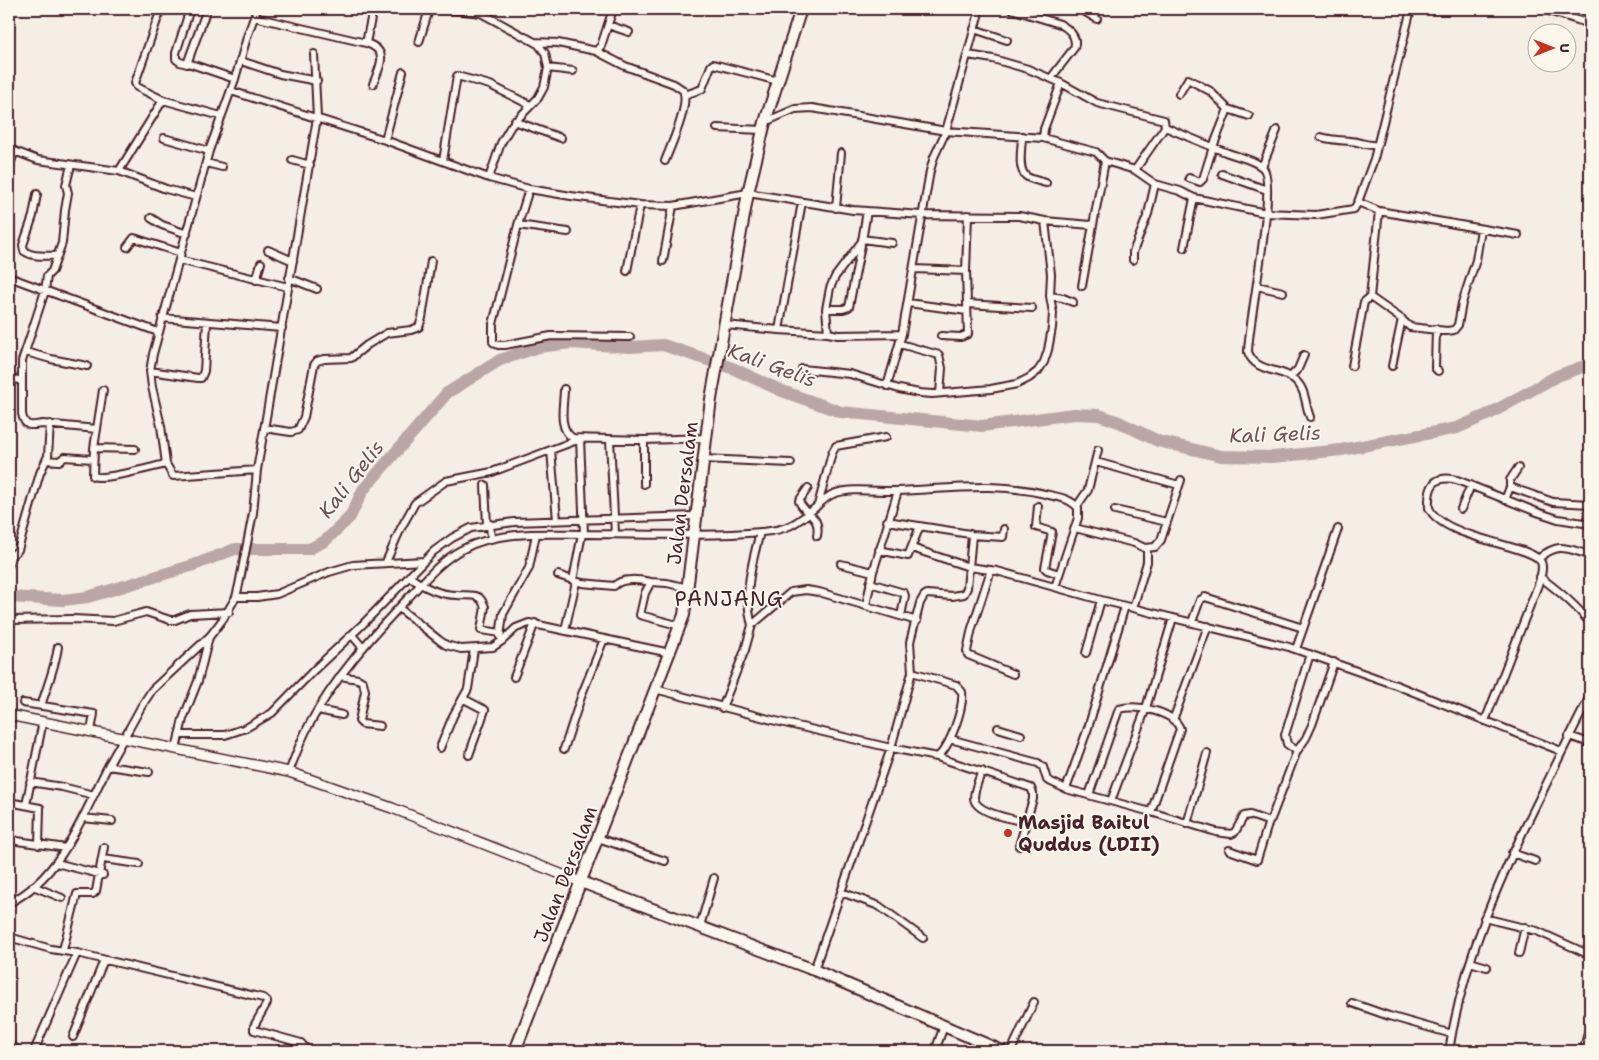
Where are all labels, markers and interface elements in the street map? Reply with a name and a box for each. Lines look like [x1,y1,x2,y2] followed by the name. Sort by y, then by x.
[1526,22,1576,72] north arrow
[1556,43,1574,53] text: U
[724,337,820,393] water label: Kali Gelis
[1229,419,1321,449] water label: Kali Gelis
[661,420,704,566] street label: Jalan Dersalam
[313,435,389,523] water label: Kali Gelis
[674,585,784,613] district label: PANJANG
[528,802,603,946] street label: Jalan Dersalam
[1018,810,1160,857] place label: Masjid Baitul Quddus (LDII)
[1002,827,1014,839] marker: Masjid Baitul Quddus (LDII)

